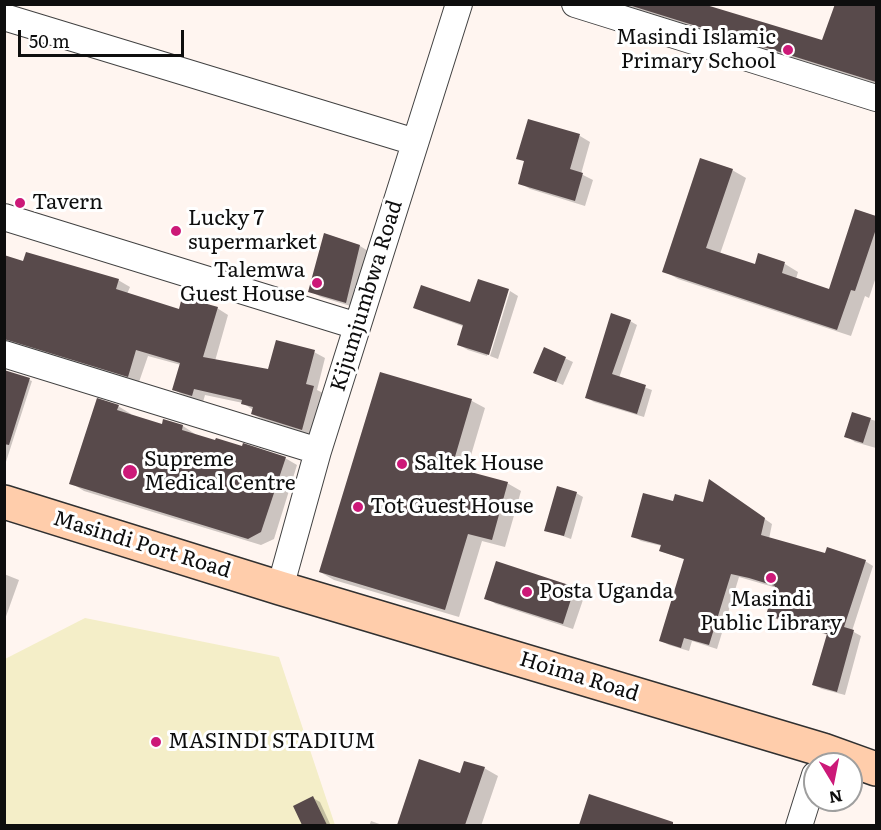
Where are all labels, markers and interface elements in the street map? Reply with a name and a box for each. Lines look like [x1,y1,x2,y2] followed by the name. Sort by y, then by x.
[21,18,188,56] scale bar
[616,25,776,75] place label: Masindi Islamic Primary School
[29,27,70,54] text: 50 m
[781,43,795,57] marker: Masindi Islamic Primary School
[32,190,103,216] place label: Tavern
[13,196,27,210] marker: Tavern
[326,197,408,395] street label: Kijumjumbwa Road
[188,206,317,256] place label: Lucky 7 supermarket
[169,224,183,238] marker: Lucky 7 supermarket
[180,258,305,308] place label: Talemwa Guest House
[310,276,324,290] marker: Talemwa Guest House
[144,447,296,497] place label: Supreme Medical Centre
[414,451,544,477] place label: Saltek House
[395,457,409,471] marker: Saltek House
[121,463,139,481] marker: Supreme Medical Centre
[370,494,534,520] place label: Tot Guest House
[351,500,365,514] marker: Tot Guest House
[50,506,234,584] street label: Masindi Port Road
[764,571,778,585] marker: Masindi Public Library
[539,579,674,605] place label: Posta Uganda
[520,585,534,599] marker: Posta Uganda
[700,587,842,637] place label: Masindi Public Library
[516,647,642,707] street label: Hoima Road
[168,729,376,755] place label: MASINDI STADIUM
[149,735,163,749] marker: MASINDI STADIUM
[803,752,863,812] north arrow
[827,785,844,811] text: N

